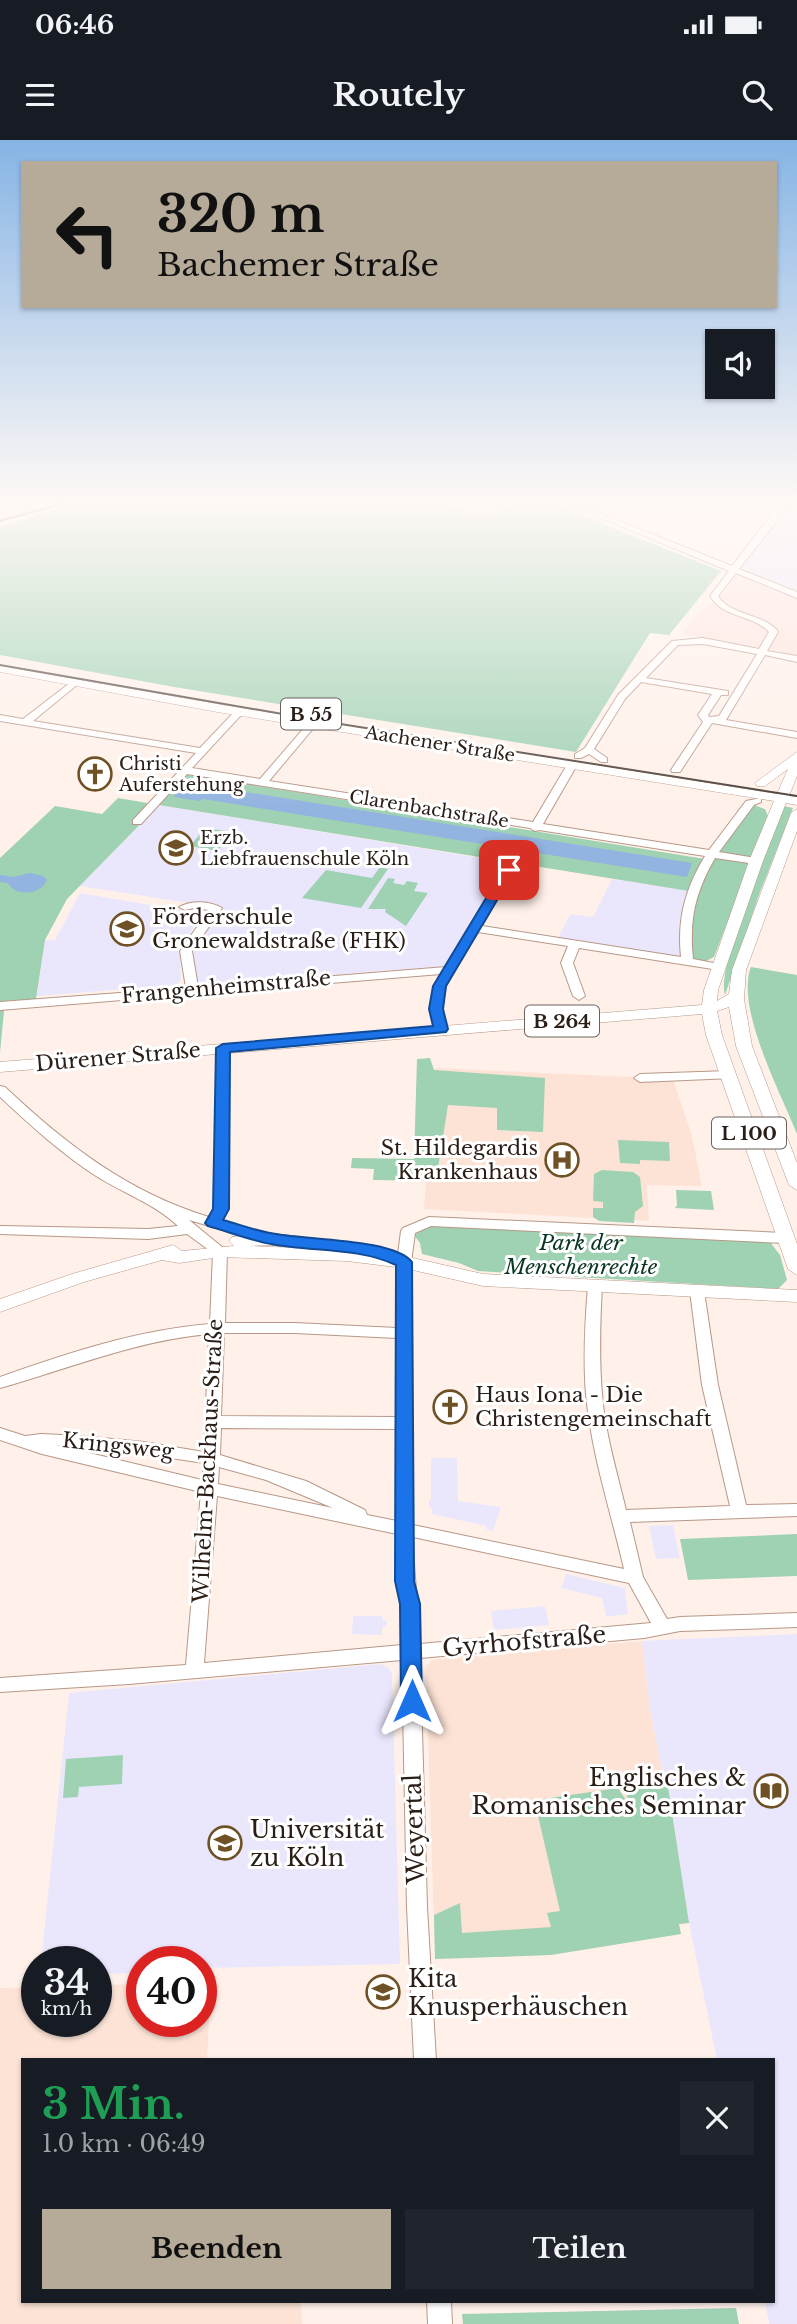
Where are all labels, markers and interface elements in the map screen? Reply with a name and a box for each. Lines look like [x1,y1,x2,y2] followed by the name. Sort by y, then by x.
[35,9,114,41] text: 06:46
[332,75,465,115] text: Routely
[21,76,59,114] icon: menu
[738,76,776,114] icon: search
[157,184,324,245] text: 320 m
[42,189,133,280] icon: left
[157,245,439,285] text: Bachemer Straße
[705,329,775,399] map controls
[705,329,775,399] button: sound
[281,698,341,730] road number: B 55
[362,721,517,767] street label: Aachener Straße
[118,753,244,796] place label: Christi Auferstehung
[76,755,114,793] church icon: Christi Auferstehung
[348,786,510,832] street label: Clarenbachstraße
[200,827,409,870] place label: Erzb. Liebfrauenschule Köln
[157,829,195,867] school or university icon: Erzb. Liebfrauenschule Köln
[479,840,539,900] pin
[490,851,528,889] icon: arrive
[152,904,406,954] place label: Förderschule Gronewaldstraße (FHK)
[108,910,146,948] school or university icon: Förderschule Gronewaldstraße (FHK)
[120,965,332,1009] street label: Frangenheimstraße
[525,1006,599,1037] road number: B 264
[34,1037,202,1077] street label: Dürener Straße
[712,1118,786,1149] road number: L 100
[381,1135,538,1185] place label: St. Hildegardis Krankenhaus
[543,1141,581,1179] hospital icon: St. Hildegardis Krankenhaus
[504,1230,658,1280] park label: Park der Menschenrechte
[188,1318,228,1605] street label: Wilhelm-Backhaus-Straße
[475,1382,712,1432] place label: Haus Iona - Die Christengemeinschaft
[431,1388,469,1426] church icon: Haus Iona - Die Christengemeinschaft
[61,1427,176,1465] street label: Kringsweg
[441,1619,607,1663] street label: Gyrhofstraße
[375,1664,449,1738] position arrow
[472,1763,747,1820] place label: Englisches & Romanisches Seminar
[752,1772,790,1810] library icon: Englisches & Romanisches Seminar
[398,1773,430,1885] street label: Weyertal
[250,1815,384,1872] place label: Universität zu Köln
[206,1824,244,1862] school or university icon: Universität zu Köln
[126,1946,217,2037] speed limit sign: 40
[44,1961,89,2004] text: 34
[408,1964,628,2021] place label: Kita Knusperhäuschen
[364,1973,402,2011] school or university icon: Kita Knusperhäuschen
[41,1998,92,2020] text: km/h
[42,2078,185,2130] text: 3 Min.
[680,2081,754,2155] button: close
[42,2130,206,2158] text: 1.0 km · 06:49
[42,2209,391,2289] button: Beenden
[405,2209,754,2289] button: Teilen

